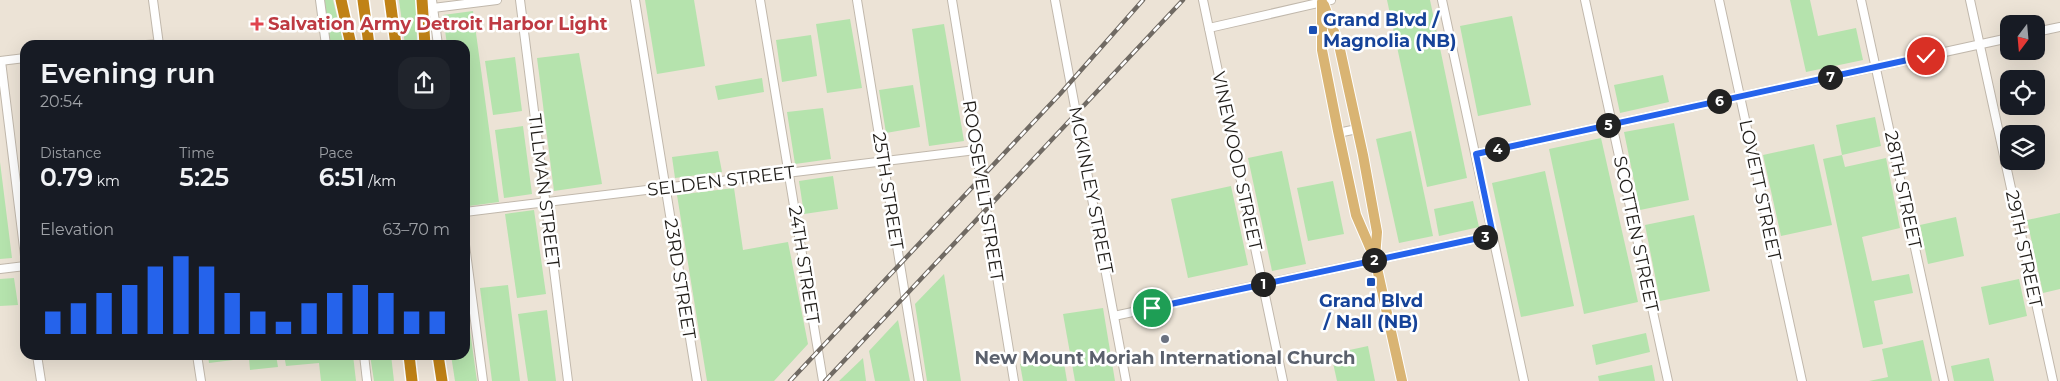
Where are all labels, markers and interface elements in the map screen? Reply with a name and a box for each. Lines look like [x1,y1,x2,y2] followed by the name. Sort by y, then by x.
[1323,9,1457,52] place label: Grand Blvd / Magnolia (NB)
[268,13,608,35] place label: Salvation Army Detroit Harbor Light
[2000,15,2045,60] north arrow
[2000,15,2045,170] map controls
[250,17,264,31] marker: Salvation Army Detroit Harbor Light
[1307,24,1319,36] marker: Grand Blvd / Magnolia (NB)
[1905,35,1947,77] pin
[1912,42,1940,70] icon: check
[40,56,215,90] text: Evening run
[398,57,450,109] button: share
[1818,64,1842,90] pin: 7
[1826,68,1835,86] text: 7
[1207,70,1267,253] street label: VINEWOOD STREET
[2000,70,2045,115] button: locate
[1706,88,1732,114] pin: 6
[40,92,83,111] text: 20:54
[1715,92,1724,110] text: 6
[958,99,1008,284] street label: ROOSEVELT STREET
[1064,104,1118,276] street label: MCKINLEY STREET
[1596,112,1620,138] pin: 5
[524,113,564,270] street label: TILLMAN STREET
[1604,116,1613,134] text: 5
[1734,117,1786,263] street label: LOVETT STREET
[2000,125,2045,170] button: layers
[1880,129,1926,252] street label: 28TH STREET
[868,131,908,252] street label: 25TH STREET
[1484,136,1510,162] pin: 4
[1493,140,1502,158] text: 4
[40,144,102,162] text: Distance
[179,144,214,162] text: Time
[319,144,353,162] text: Pace
[1609,154,1663,315] street label: SCOTTEN STREET
[646,161,797,201] street label: SELDEN STREET
[40,162,93,192] text: 0.79
[179,162,229,192] text: 5:25
[319,162,365,192] text: 6:51
[93,172,120,190] text: km
[365,172,396,190] text: /km
[2001,188,2047,310] street label: 29TH STREET
[784,204,824,326] street label: 24TH STREET
[660,217,700,341] street label: 23RD STREET
[40,220,114,239] text: Elevation
[383,220,450,239] text: 63–70 m
[1472,224,1498,250] pin: 3
[1481,228,1490,246] text: 3
[1362,248,1386,272] pin: 2
[1370,251,1379,269] text: 2
[1250,272,1276,296] pin: 1
[1261,275,1266,293] text: 1
[1365,276,1377,288] marker: Grand Blvd / Nall (NB)
[1131,287,1173,329] pin
[1319,290,1423,333] place label: Grand Blvd / Nall (NB)
[1138,294,1166,322] icon: arrive
[1159,333,1171,345] marker: New Mount Moriah International Church
[974,347,1356,369] place label: New Mount Moriah International Church

